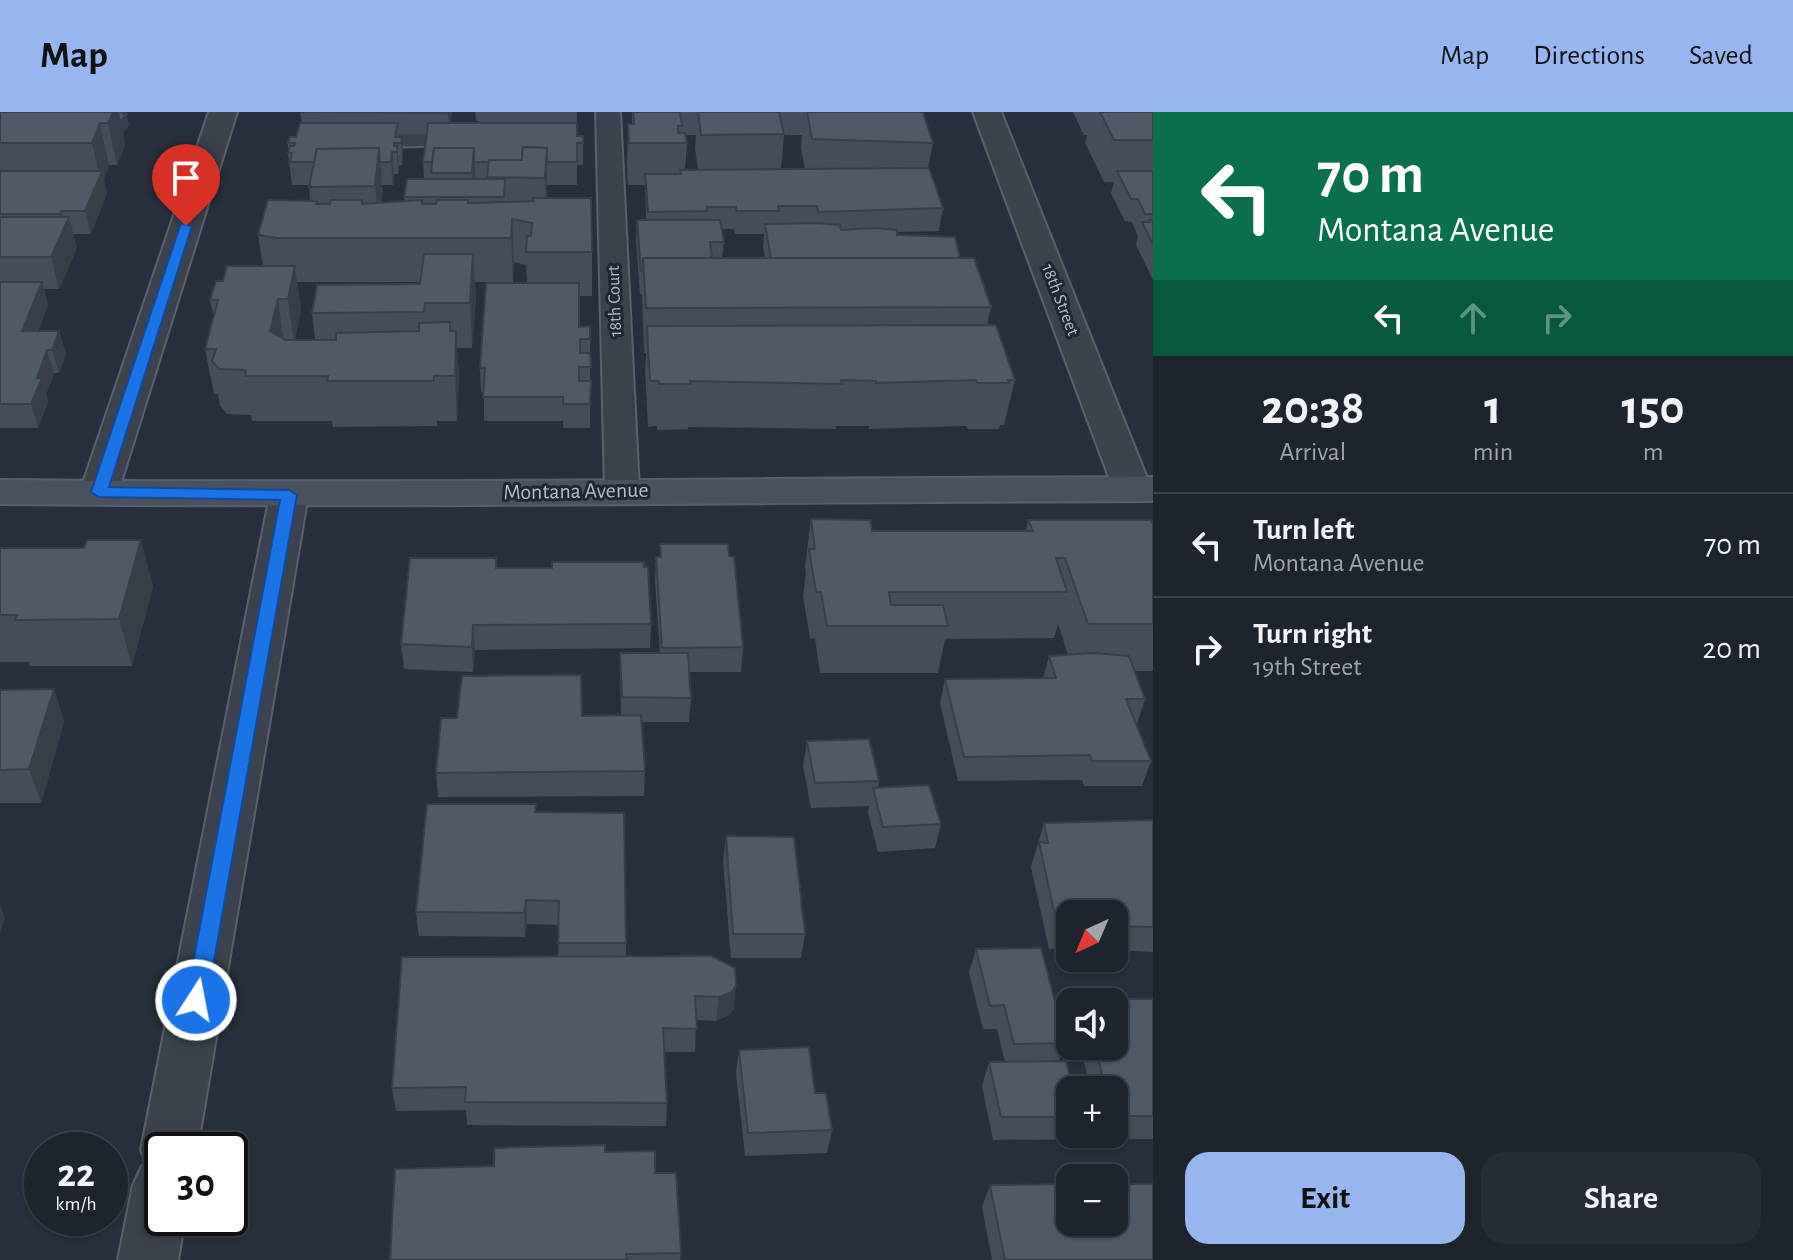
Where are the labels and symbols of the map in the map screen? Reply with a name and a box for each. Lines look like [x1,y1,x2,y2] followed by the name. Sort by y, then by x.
[152,144,220,226] pin
[1038,262,1082,339] street label: 18th Street
[605,265,625,337] street label: 18th Court
[503,479,649,503] street label: Montana Avenue
[1056,900,1128,972] north arrow
[154,958,238,1042] position arrow
[144,1132,248,1236] speed limit sign: 30

